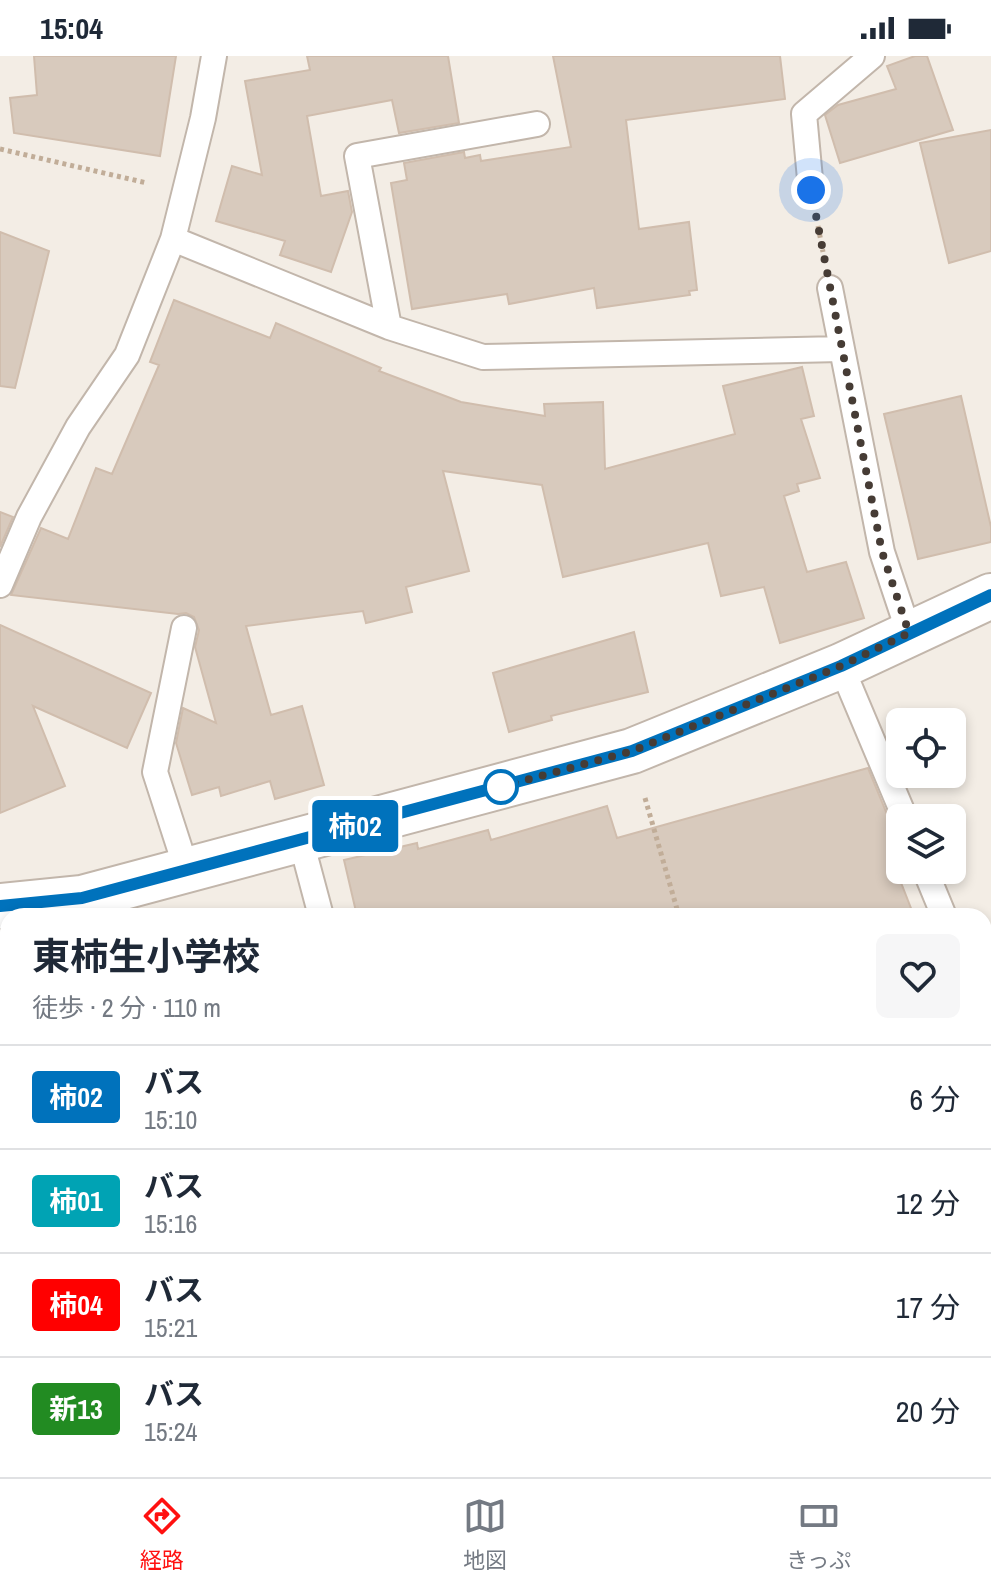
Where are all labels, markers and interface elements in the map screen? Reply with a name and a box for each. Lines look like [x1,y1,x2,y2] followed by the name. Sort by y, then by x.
[40,8,103,48] text: 15:04
[791,170,831,210] your location
[886,708,966,884] map controls
[886,708,966,788] button: locate
[484,770,518,804] unlabelled marker
[309,800,401,852] line badge: 柿02
[886,804,966,884] button: layers
[328,807,382,845] text: 柿02
[32,931,260,982] text: 東柿生小学校
[876,934,960,1018] button: heart
[32,990,221,1025] text: 徒歩 · 2 分 · 110 m
[144,1062,204,1102] text: バス
[49,1078,103,1116] text: 柿02
[909,1079,960,1119] text: 6 分
[144,1102,197,1137] text: 15:10
[144,1166,204,1206] text: バス
[49,1182,103,1220] text: 柿01
[896,1183,960,1223] text: 12 分
[144,1206,197,1241] text: 15:16
[144,1270,204,1310] text: バス
[49,1286,103,1324] text: 柿04
[896,1287,960,1327] text: 17 分
[144,1310,197,1345] text: 15:21
[144,1374,204,1414] text: バス
[49,1390,103,1428] text: 新13
[896,1391,960,1431] text: 20 分
[144,1414,197,1449] text: 15:24
[140,1494,184,1575] tab: 経路
[463,1494,507,1575] tab: 地図
[786,1494,851,1575] tab: きっぷ

